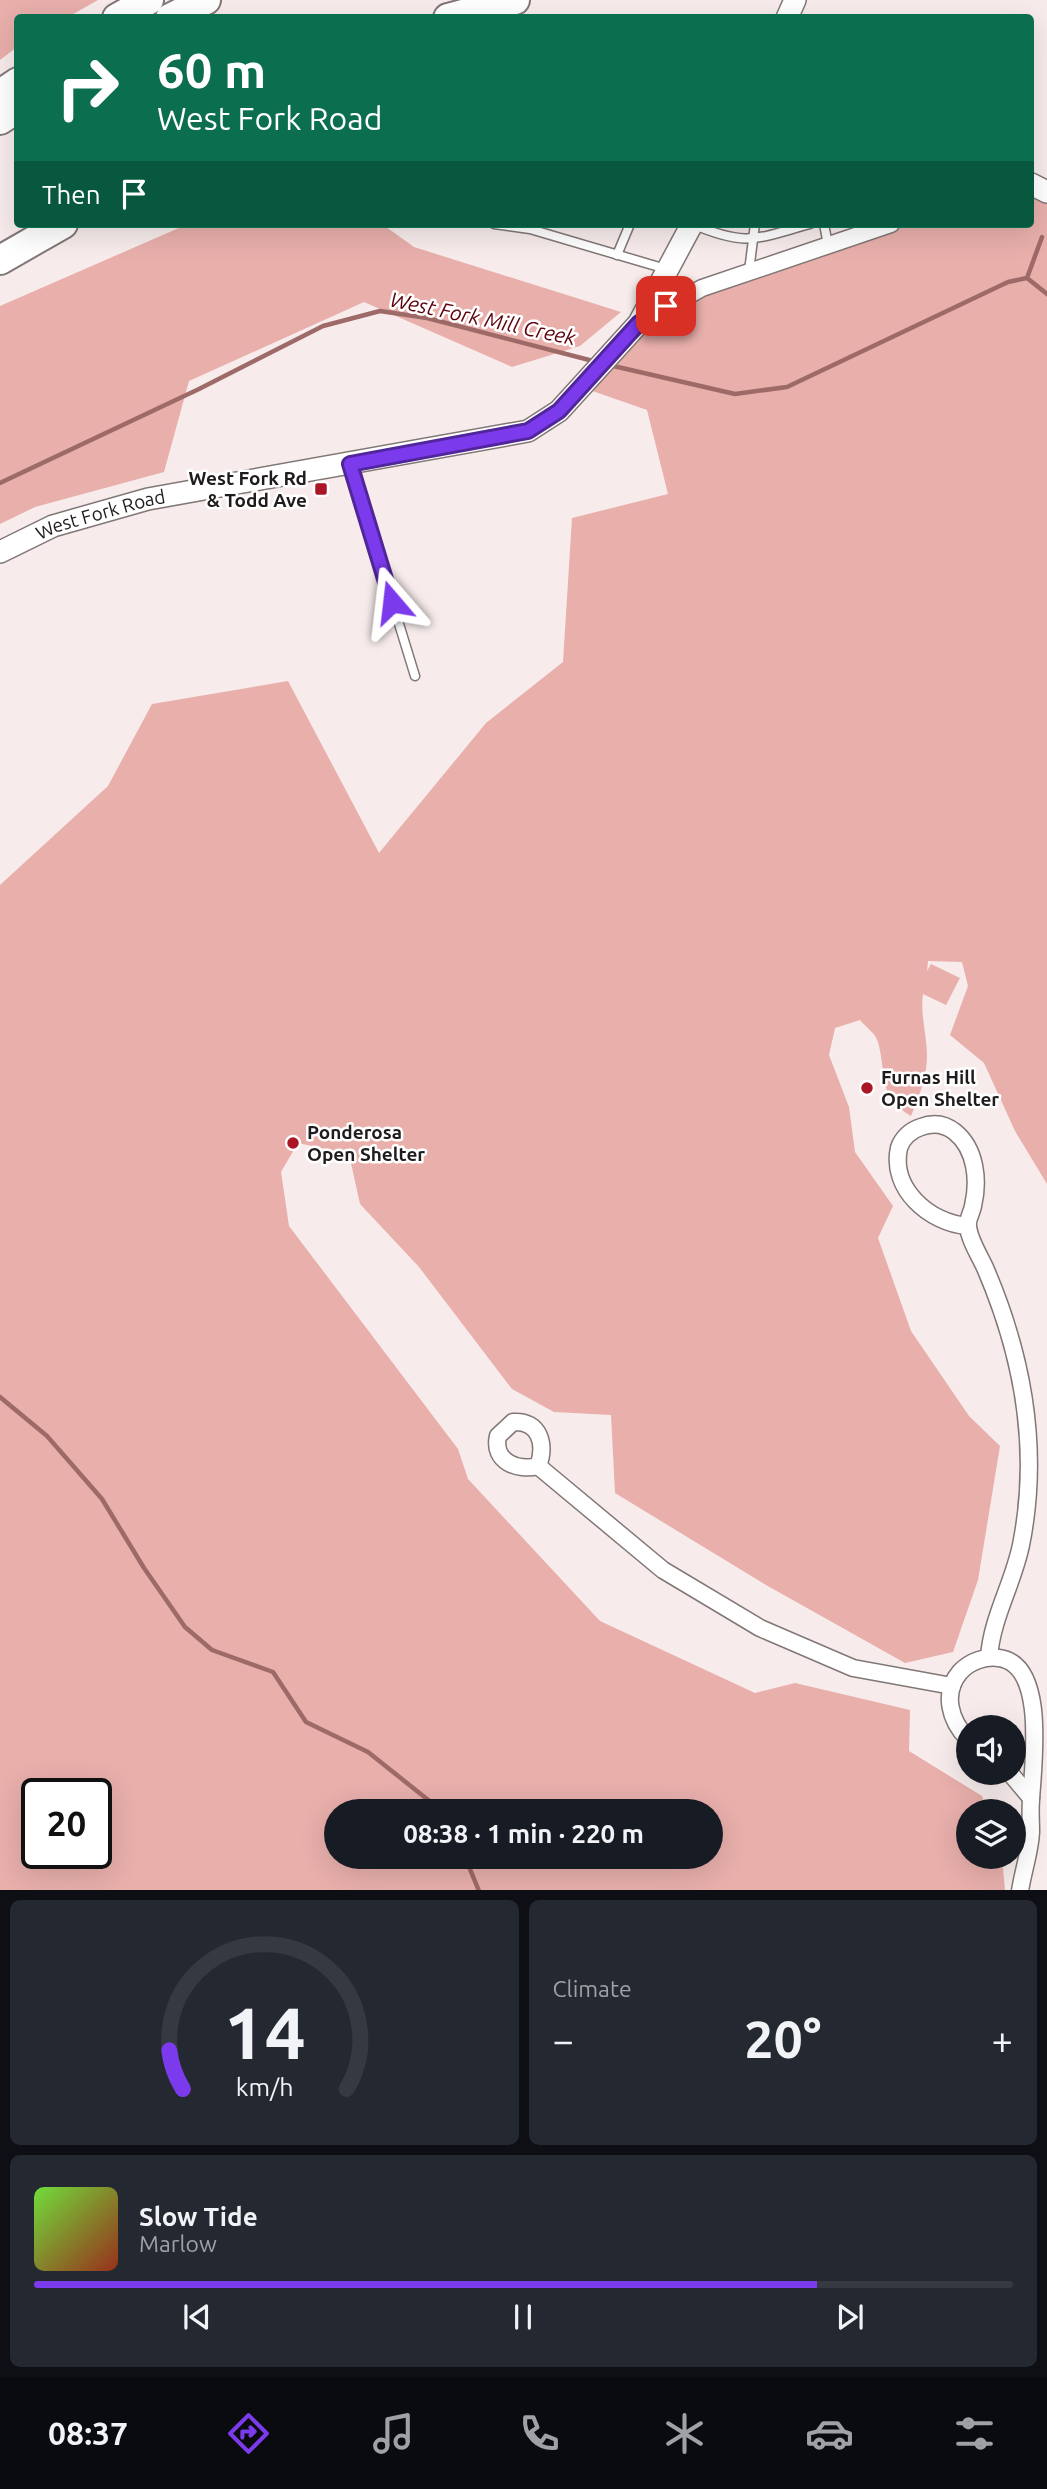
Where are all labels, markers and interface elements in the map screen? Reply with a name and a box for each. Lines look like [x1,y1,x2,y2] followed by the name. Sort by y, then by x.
[42,42,133,133] icon: right
[157,42,266,97] text: 60 m
[157,100,382,136] text: West Fork Road
[115,175,153,213] icon: arrive
[42,180,101,209] text: Then
[636,276,696,336] pin
[388,287,579,349] water label: West Fork Mill Creek
[647,287,685,325] icon: arrive
[189,467,307,511] place label: West Fork Rd & Todd Ave
[313,481,329,497] marker: West Fork Rd & Todd Ave
[32,485,167,544] street label: West Fork Road
[355,565,429,639] position arrow
[881,1066,999,1110] place label: Furnas Hill Open Shelter
[859,1080,875,1096] marker: Furnas Hill Open Shelter
[307,1121,425,1165] place label: Ponderosa Open Shelter
[285,1135,301,1151] marker: Ponderosa Open Shelter
[956,1715,1026,1869] map controls
[956,1715,1026,1785] button: sound
[21,1778,112,1869] speed limit sign: 20
[956,1799,1026,1869] button: layers
[403,1819,644,1848] text: 08:38 · 1 min · 220 m
[553,1976,632,2001] text: Climate
[223,1991,305,2073] text: 14
[744,2010,821,2068] text: 20°
[553,2019,574,2061] text: −
[992,2019,1013,2061] text: +
[235,2072,293,2100] text: km/h
[139,2202,258,2231] text: Slow Tide
[139,2231,217,2256] text: Marlow
[178,2298,216,2336] icon: previous
[504,2298,542,2336] icon: pause
[831,2298,869,2336] icon: next
[224,2409,273,2458] icon: directions
[369,2409,418,2458] icon: music
[515,2409,564,2458] icon: phone
[660,2409,709,2458] icon: climate
[805,2409,854,2458] icon: car
[950,2409,999,2458] icon: filters
[48,2415,128,2451] text: 08:37

